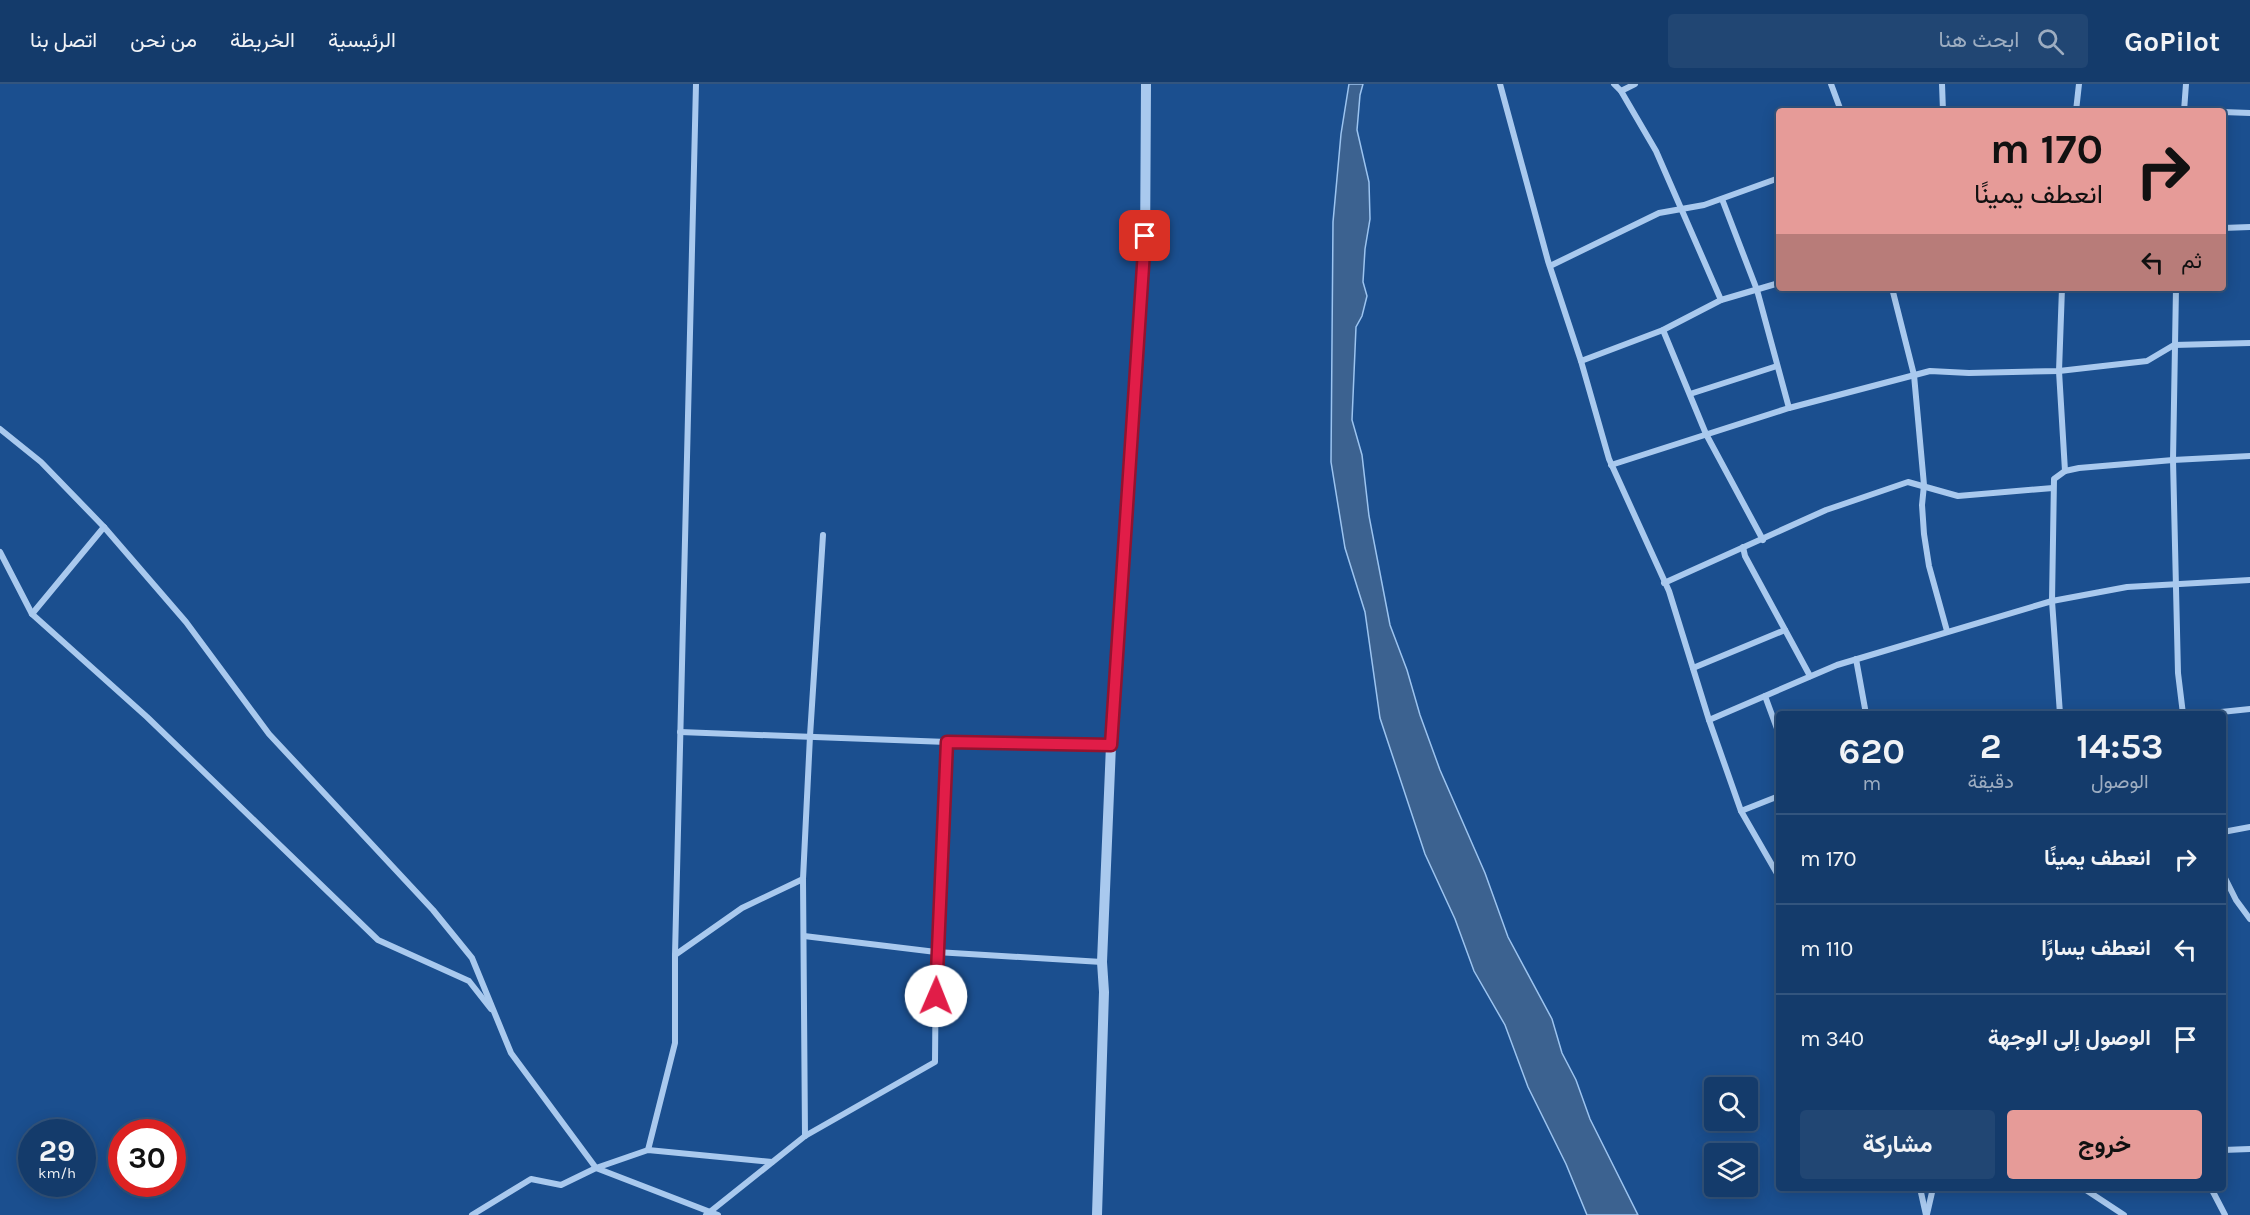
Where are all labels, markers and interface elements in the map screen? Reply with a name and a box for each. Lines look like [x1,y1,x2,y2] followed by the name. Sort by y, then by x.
[1668,14,2088,68] search box
[2034,25,2067,58] icon: search
[2124,25,2220,58] text: GoPilot
[1939,27,2019,53] text: ابحث هنا
[30,28,97,52] text: اتصل بنا
[130,28,197,52] text: من نحن
[230,28,295,52] text: الخريطة
[328,28,396,52] text: الرئيسية
[1990,124,2103,174] text: 170 m
[2124,132,2202,210] icon: right
[1974,178,2103,210] text: انعطف يمينًا
[1119,210,1170,261] pin
[1128,219,1161,252] icon: arrive
[2136,246,2169,279] icon: left
[2181,248,2202,274] text: ثم
[1980,725,2001,767] text: 2
[2076,725,2164,767] text: 14:53
[1839,730,1905,772] text: 620
[1967,770,2014,793] text: دقيقة
[2091,770,2149,793] text: الوصول
[1862,772,1881,795] text: m
[2169,843,2202,876] icon: right
[2044,845,2151,871] text: انعطف يمينًا
[1800,846,1857,872] text: 170 m
[2169,933,2202,966] icon: left
[2041,935,2151,961] text: انعطف يسارًا
[1800,936,1853,962] text: 110 m
[904,964,968,1028] position arrow
[2169,1023,2202,1056] icon: arrive
[1988,1025,2151,1051] text: الوصول إلى الوجهة
[1800,1026,1864,1052] text: 340 m
[1704,1077,1758,1197] map controls
[1704,1077,1758,1131] button: search
[1800,1110,1995,1179] button: مشاركة
[2007,1110,2202,1179] button: خروج
[108,1119,186,1197] speed limit sign: 30
[39,1133,75,1169] text: 29
[1704,1143,1758,1197] button: layers
[38,1164,76,1182] text: km/h

